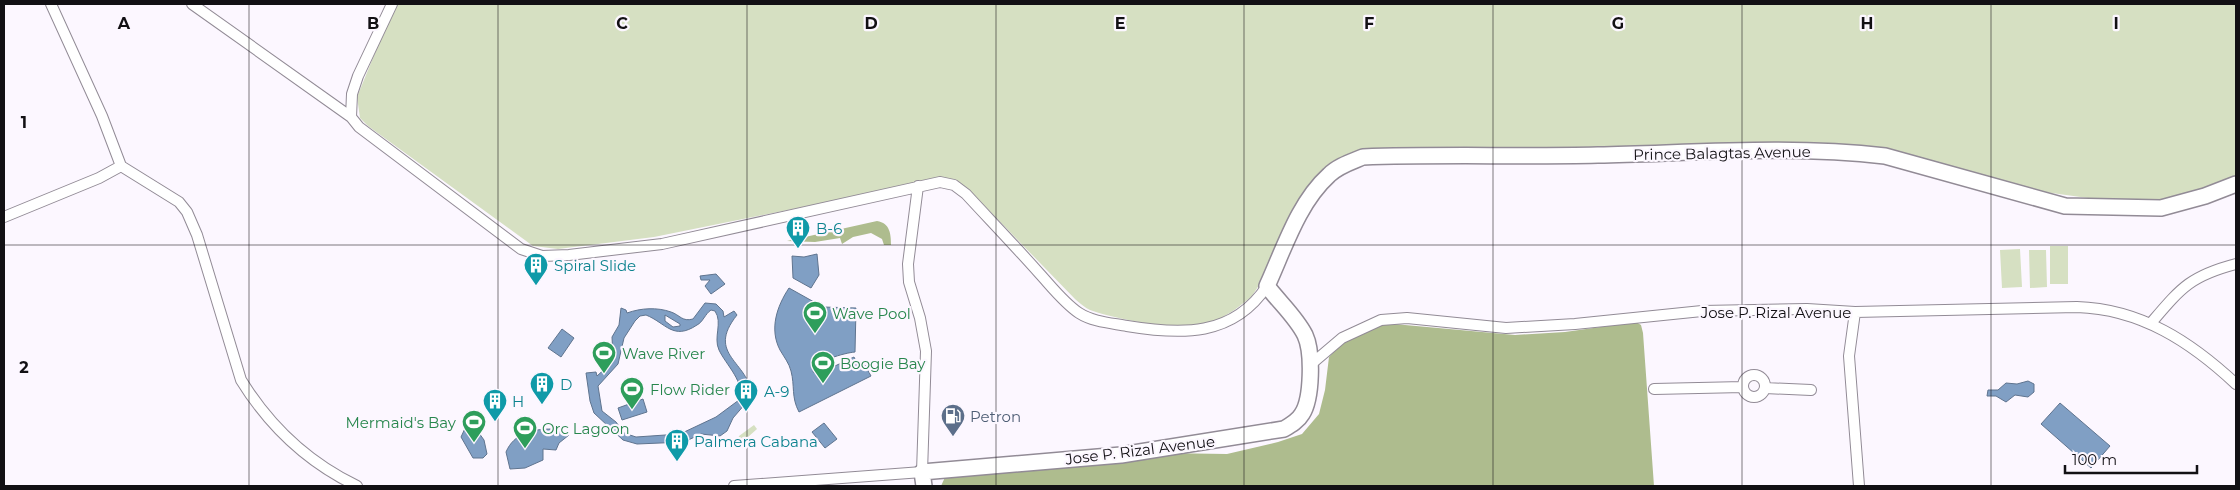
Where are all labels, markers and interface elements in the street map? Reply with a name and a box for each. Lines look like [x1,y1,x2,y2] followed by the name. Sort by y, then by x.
[117,14,131,33] text: A
[367,14,379,33] text: B
[616,14,628,33] text: C
[864,14,878,33] text: D
[1115,14,1125,33] text: E
[1364,14,1374,33] text: F
[1612,14,1624,33] text: G
[1861,14,1873,33] text: H
[2113,14,2119,33] text: I
[21,113,27,132] text: 1
[1633,142,1811,164] street label: Prince Balagtas Avenue
[785,215,811,249] building icon: B-6
[816,219,842,238] place label: B-6
[523,252,549,286] building icon: Spiral Slide
[554,256,636,275] place label: Spiral Slide
[802,300,828,334] sports icon: Wave Pool
[1700,303,1851,322] street label: Jose P. Rizal Avenue
[832,304,911,323] place label: Wave Pool
[591,340,617,374] sports icon: Wave River
[622,344,705,363] place label: Wave River
[810,350,836,384] sports icon: Boogie Bay
[840,354,926,373] place label: Boogie Bay
[19,358,29,377] text: 2
[529,371,555,405] building icon: D
[560,375,572,394] place label: D
[619,376,645,410] sports icon: Flow Rider
[733,378,759,412] building icon: A-9
[650,380,730,399] place label: Flow Rider
[764,382,789,401] place label: A-9
[482,388,508,422] building icon: H
[512,392,524,411] place label: H
[940,403,966,437] fuel station icon: Petron
[970,407,1021,426] place label: Petron
[461,409,487,443] sports icon: Mermaid's Bay
[345,413,457,432] place label: Mermaid's Bay
[512,415,538,449] sports icon: Orc Lagoon
[542,419,630,438] place label: Orc Lagoon
[664,428,690,462] building icon: Palmera Cabana
[1063,431,1216,469] street label: Jose P. Rizal Avenue
[694,432,818,451] place label: Palmera Cabana
[2065,442,2198,474] scale bar
[2072,450,2117,469] text: 100 m

